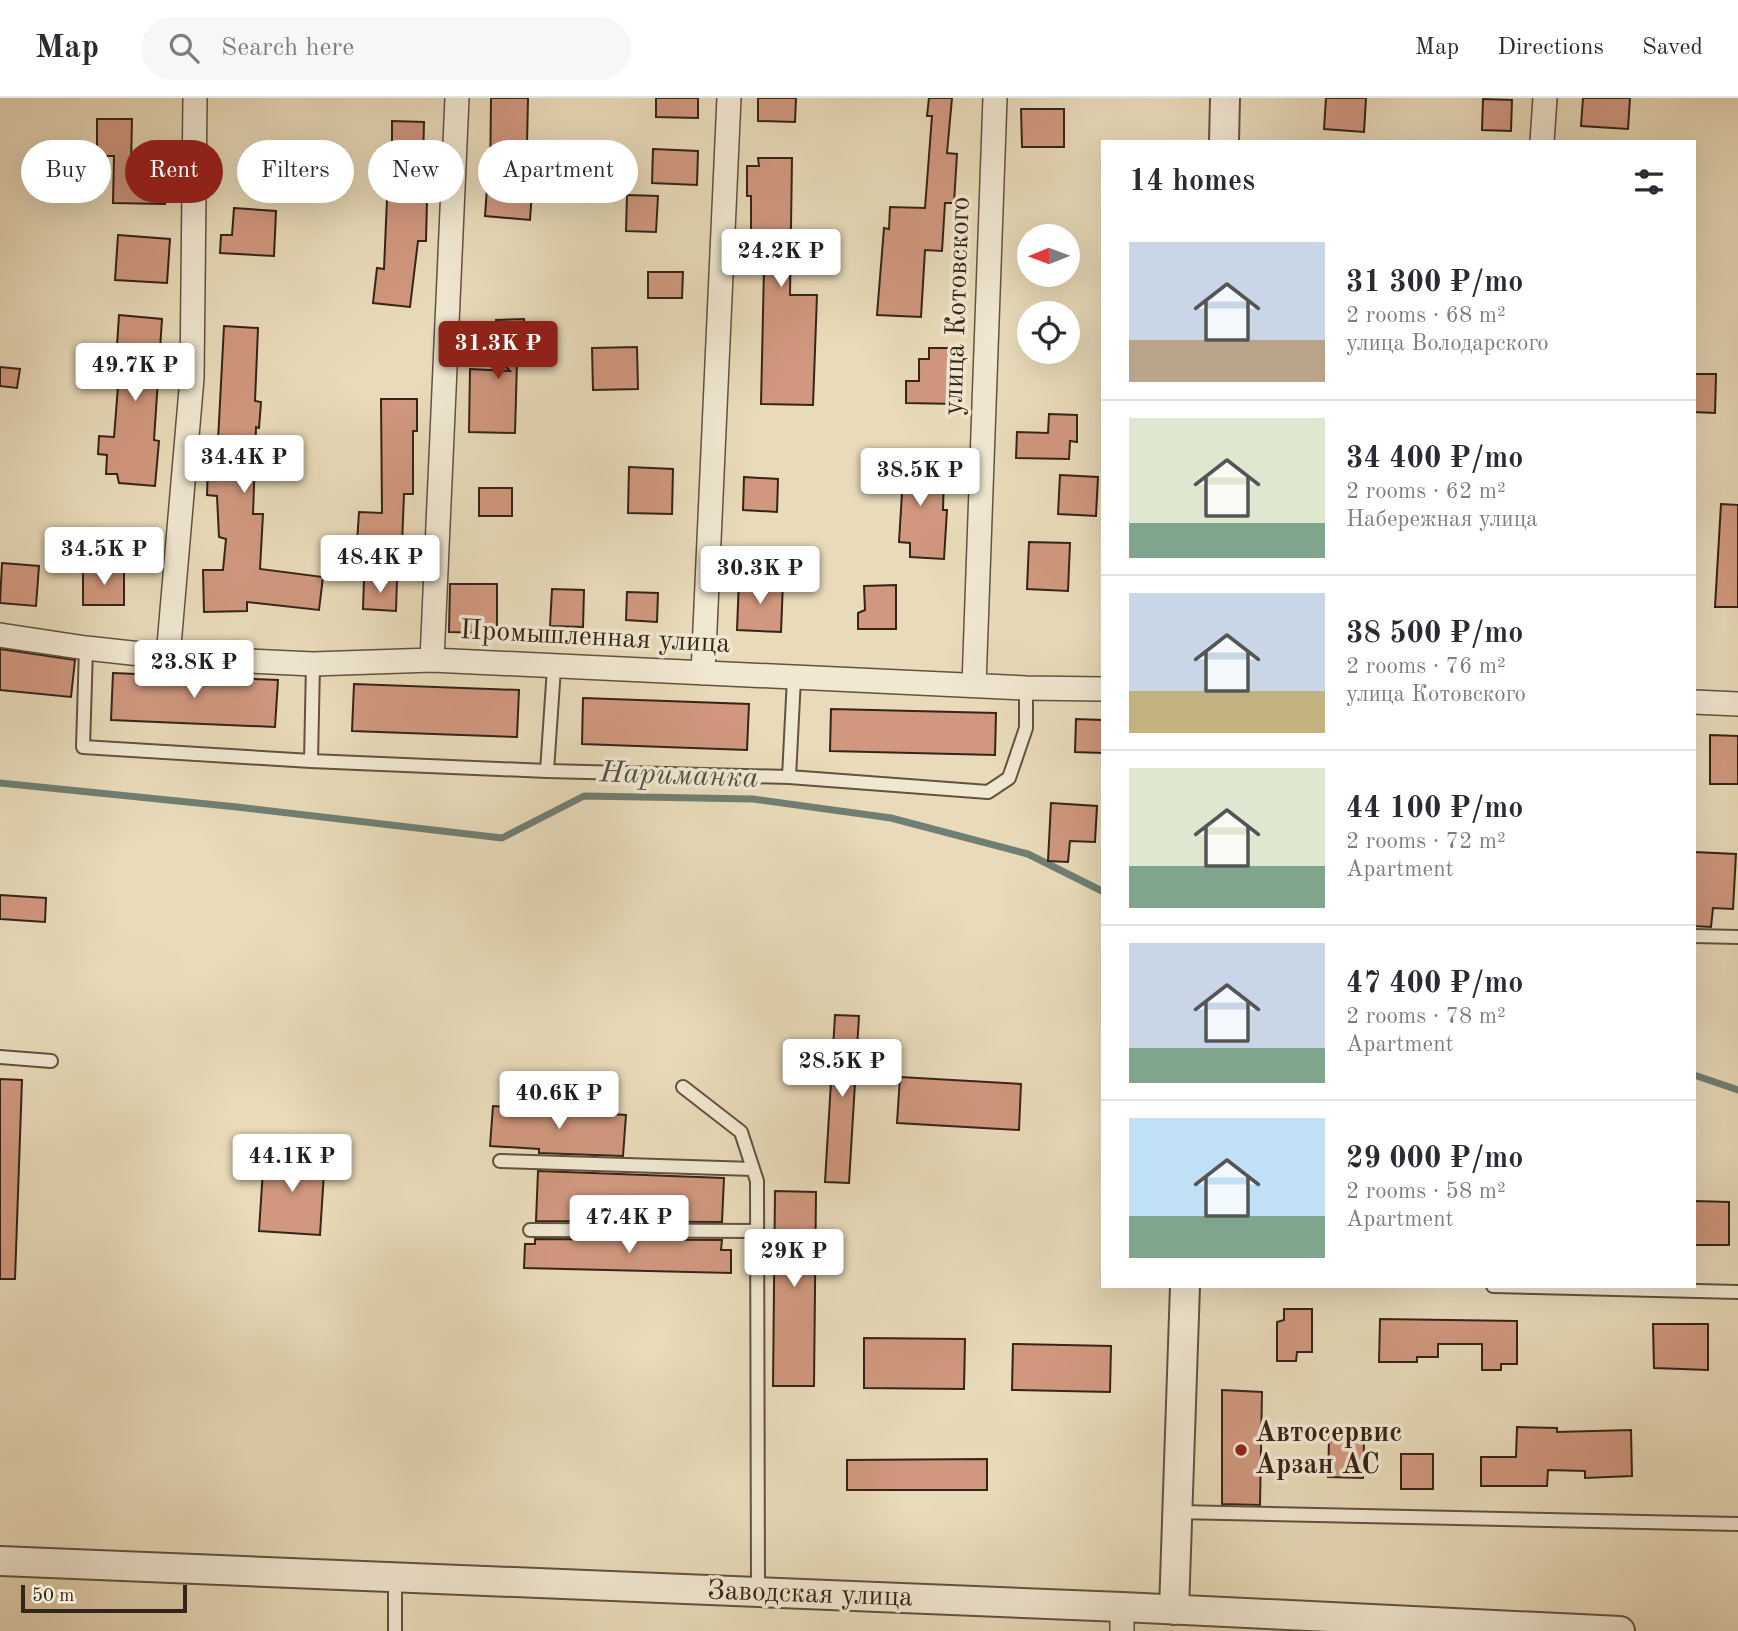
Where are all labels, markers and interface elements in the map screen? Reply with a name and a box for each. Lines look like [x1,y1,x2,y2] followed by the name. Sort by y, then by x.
[141,17,631,80] search box
[165,29,203,67] icon: search
[35,32,99,65] text: Map
[221,35,354,61] text: Search here
[1415,36,1459,60] text: Map
[1497,36,1604,60] text: Directions
[1642,36,1703,60] text: Saved
[21,140,111,203] chip: Buy
[125,140,223,203] chip: Rent
[237,140,354,203] chip: Filters
[368,140,464,203] chip: New
[478,140,638,203] chip: Apartment
[1630,163,1668,201] icon: filters
[1129,167,1255,197] text: 14 homes
[940,196,976,416] street label: улица Котовского
[1017,224,1080,287] north arrow
[1017,224,1080,364] map controls
[716,230,846,289] pin: 24.2K ₽
[738,240,824,263] text: 24.2K ₽
[1346,268,1523,298] text: 31 300 ₽/mo
[1185,270,1269,354] icon: home
[1017,301,1080,364] button: locate
[1346,304,1506,327] text: 2 rooms · 68 m²
[433,322,563,381] pin: 31.3K ₽
[455,332,541,355] text: 31.3K ₽
[1346,332,1549,355] text: улица Володарского
[70,344,200,403] pin: 49.7K ₽
[92,354,178,377] text: 49.7K ₽
[179,436,309,495] pin: 34.4K ₽
[1346,444,1523,474] text: 34 400 ₽/mo
[201,446,287,469] text: 34.4K ₽
[1185,446,1269,530] icon: home
[855,448,985,508] pin: 38.5K ₽
[877,459,963,482] text: 38.5K ₽
[1346,480,1506,503] text: 2 rooms · 62 m²
[1346,508,1538,531] text: Набережная улица
[39,528,169,587] pin: 34.5K ₽
[315,536,445,595] pin: 48.4K ₽
[61,538,147,561] text: 34.5K ₽
[337,546,423,569] text: 48.4K ₽
[695,546,825,606] pin: 30.3K ₽
[717,557,803,580] text: 30.3K ₽
[459,617,731,659] street label: Промышленная улица
[1346,619,1523,649] text: 38 500 ₽/mo
[1185,621,1269,705] icon: home
[129,640,259,700] pin: 23.8K ₽
[151,651,237,674] text: 23.8K ₽
[1346,655,1506,678] text: 2 rooms · 76 m²
[1346,683,1526,706] text: улица Котовского
[598,758,759,794] water label: Нариманка
[1346,794,1523,824] text: 44 100 ₽/mo
[1185,796,1269,880] icon: home
[1346,830,1506,853] text: 2 rooms · 72 m²
[1346,858,1454,881] text: Apartment
[1346,969,1523,999] text: 47 400 ₽/mo
[1185,971,1269,1055] icon: home
[1346,1005,1506,1028] text: 2 rooms · 78 m²
[1346,1033,1454,1056] text: Apartment
[777,1040,907,1099] pin: 28.5K ₽
[799,1050,885,1073] text: 28.5K ₽
[494,1072,624,1131] pin: 40.6K ₽
[516,1082,602,1105] text: 40.6K ₽
[227,1134,357,1194] pin: 44.1K ₽
[1346,1144,1523,1174] text: 29 000 ₽/mo
[249,1145,335,1168] text: 44.1K ₽
[1185,1146,1269,1230] icon: home
[1346,1180,1506,1203] text: 2 rooms · 58 m²
[564,1196,694,1255] pin: 47.4K ₽
[586,1206,672,1229] text: 47.4K ₽
[1346,1208,1454,1231] text: Apartment
[745,1230,843,1289] pin: 29K ₽
[761,1240,827,1263] text: 29K ₽
[1255,1420,1402,1480] place label: Автосервис Арзан АС
[1233,1442,1249,1458] marker: Автосервис Арзан АС
[707,1577,913,1613] street label: Заводская улица
[21,1582,187,1614] scale bar
[32,1587,74,1606] text: 50 m

